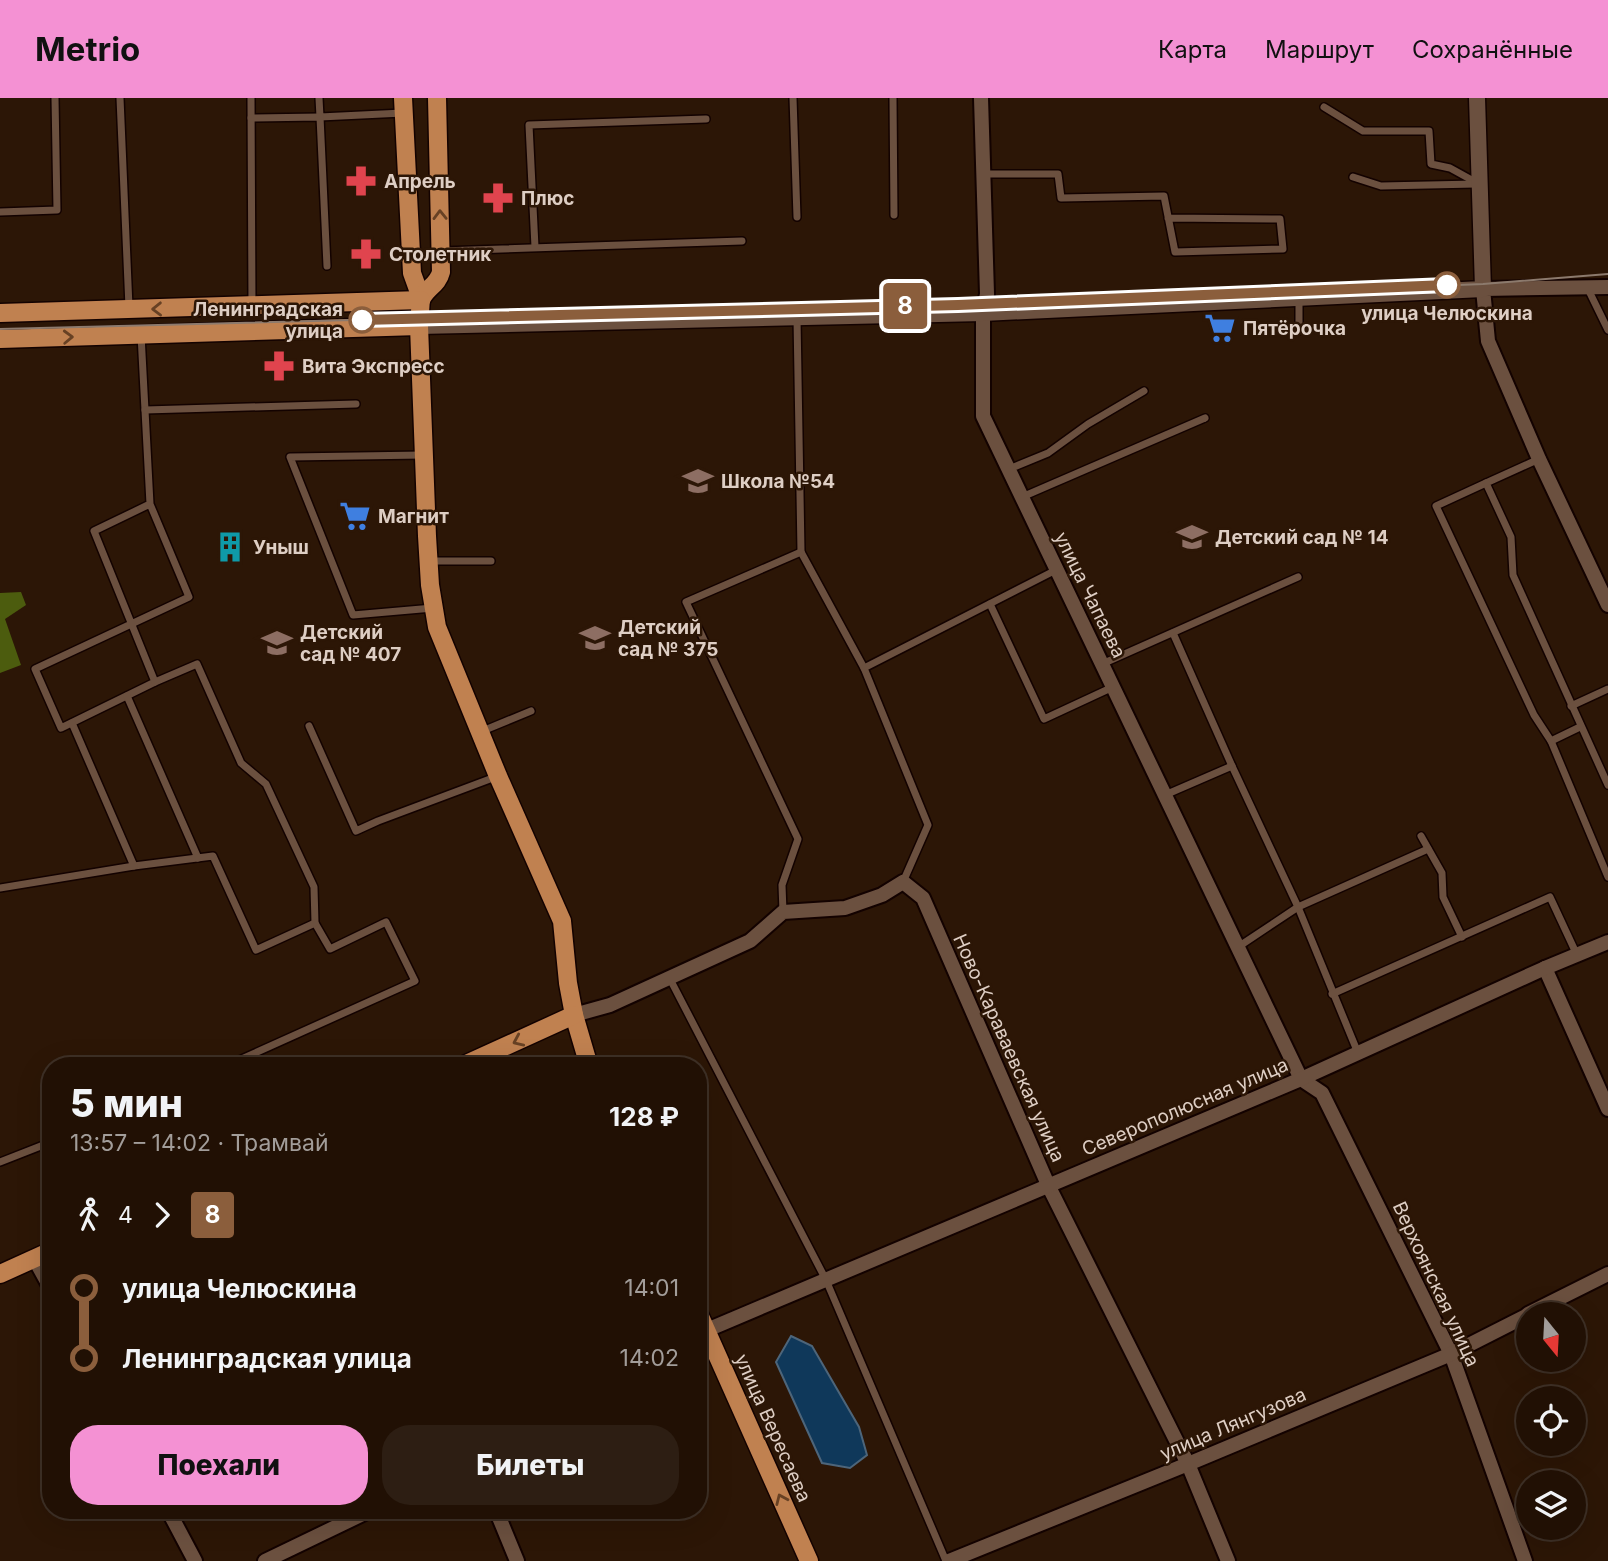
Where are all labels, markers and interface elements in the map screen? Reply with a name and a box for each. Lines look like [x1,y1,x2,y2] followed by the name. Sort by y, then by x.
[35,29,140,69] text: Metrio
[1158,35,1227,64] text: Карта
[1265,35,1374,64] text: Маршрут
[1412,35,1573,64] text: Сохранённые
[344,164,378,198] pharmacy icon: Апрель
[384,170,456,193] place label: Апрель
[481,181,515,215] pharmacy icon: Плюс
[521,187,574,210] place label: Плюс
[432,209,447,220] one-way arrow
[349,237,383,271] pharmacy icon: Столетник
[389,243,491,266] place label: Столетник
[1434,272,1460,298] marker: улица Челюскина
[882,283,928,329] line badge: 8
[897,291,913,320] text: 8
[193,298,343,343] place label: Ленинградская улица
[151,301,162,317] one-way arrow
[1361,302,1533,325] place label: улица Челюскина
[349,307,375,333] marker: Ленинградская улица
[1203,311,1237,345] supermarket icon: Пятёрочка
[1243,317,1346,340] place label: Пятёрочка
[63,329,74,344] one-way arrow
[262,349,296,383] pharmacy icon: Вита Экспресс
[302,355,445,378] place label: Вита Экспресс
[681,464,715,498] school or university icon: Школа №54
[721,470,835,493] place label: Школа №54
[338,499,372,533] supermarket icon: Магнит
[378,505,449,528] place label: Магнит
[1175,520,1209,554] school or university icon: Детский сад № 14
[1215,526,1389,549] place label: Детский сад № 14
[1049,528,1131,662] street label: улица Чапаева
[213,530,247,564] building icon: Уныш
[253,536,309,559] place label: Уныш
[618,616,718,661] place label: Детский сад № 375
[300,621,401,666] place label: Детский сад № 407
[578,621,612,655] school or university icon: Детский сад № 375
[260,626,294,660] school or university icon: Детский сад № 407
[948,930,1070,1166] street label: Ново-Караваевская улица
[513,1033,525,1047] one-way arrow
[1078,1053,1292,1161] street label: Северополюсная улица
[70,1080,183,1126] text: 5 мин
[609,1101,679,1132] text: 128 ₽
[70,1129,329,1157] text: 13:57 – 14:02 · Трамвай
[70,1196,108,1234] icon: walk
[143,1196,181,1234] icon: forward
[1388,1198,1484,1370] street label: Верхоянская улица
[205,1200,220,1229] text: 8
[118,1201,133,1229] text: 4
[122,1273,357,1304] text: улица Челюскина
[624,1274,679,1302] text: 14:01
[1516,1302,1586,1372] north arrow
[1516,1302,1586,1540] map controls
[122,1343,412,1374] text: Ленинградская улица
[620,1344,679,1372] text: 14:02
[730,1350,816,1506] street label: улица Вересаева
[1157,1383,1309,1465] street label: улица Лянгузова
[1516,1386,1586,1456] button: locate
[70,1425,368,1505] button: Поехали
[382,1425,679,1505] button: Билеты
[1516,1470,1586,1540] button: layers
[775,1493,789,1506] one-way arrow

